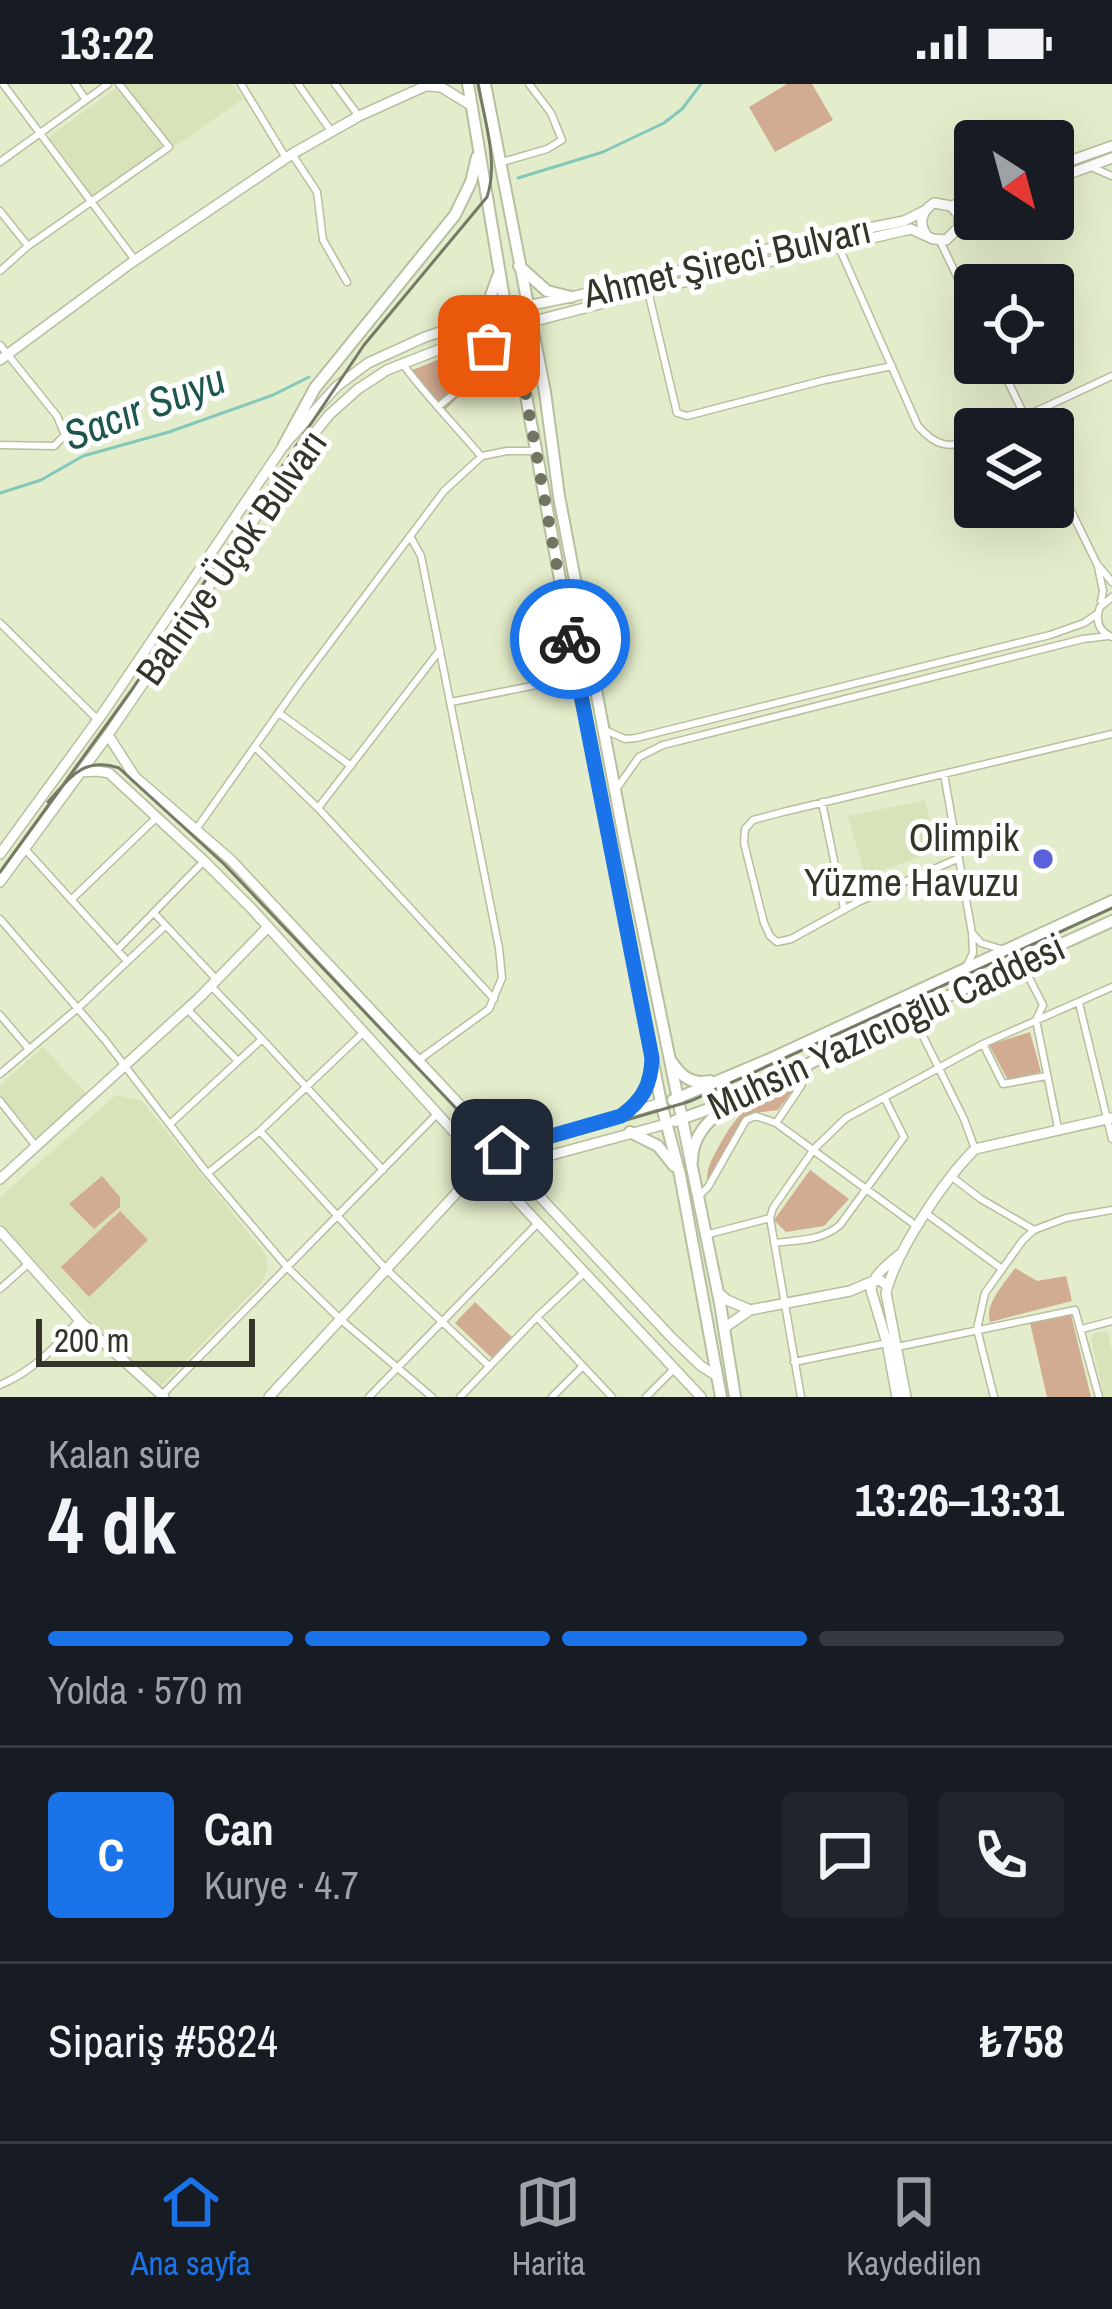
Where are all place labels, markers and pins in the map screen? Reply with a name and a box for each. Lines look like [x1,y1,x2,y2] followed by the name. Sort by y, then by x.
[438,295,540,397] pin
[804,811,1020,908] place label: Olimpik Yüzme Havuzu
[1030,846,1056,872] marker: Olimpik Yüzme Havuzu
[451,1099,553,1201] pin

